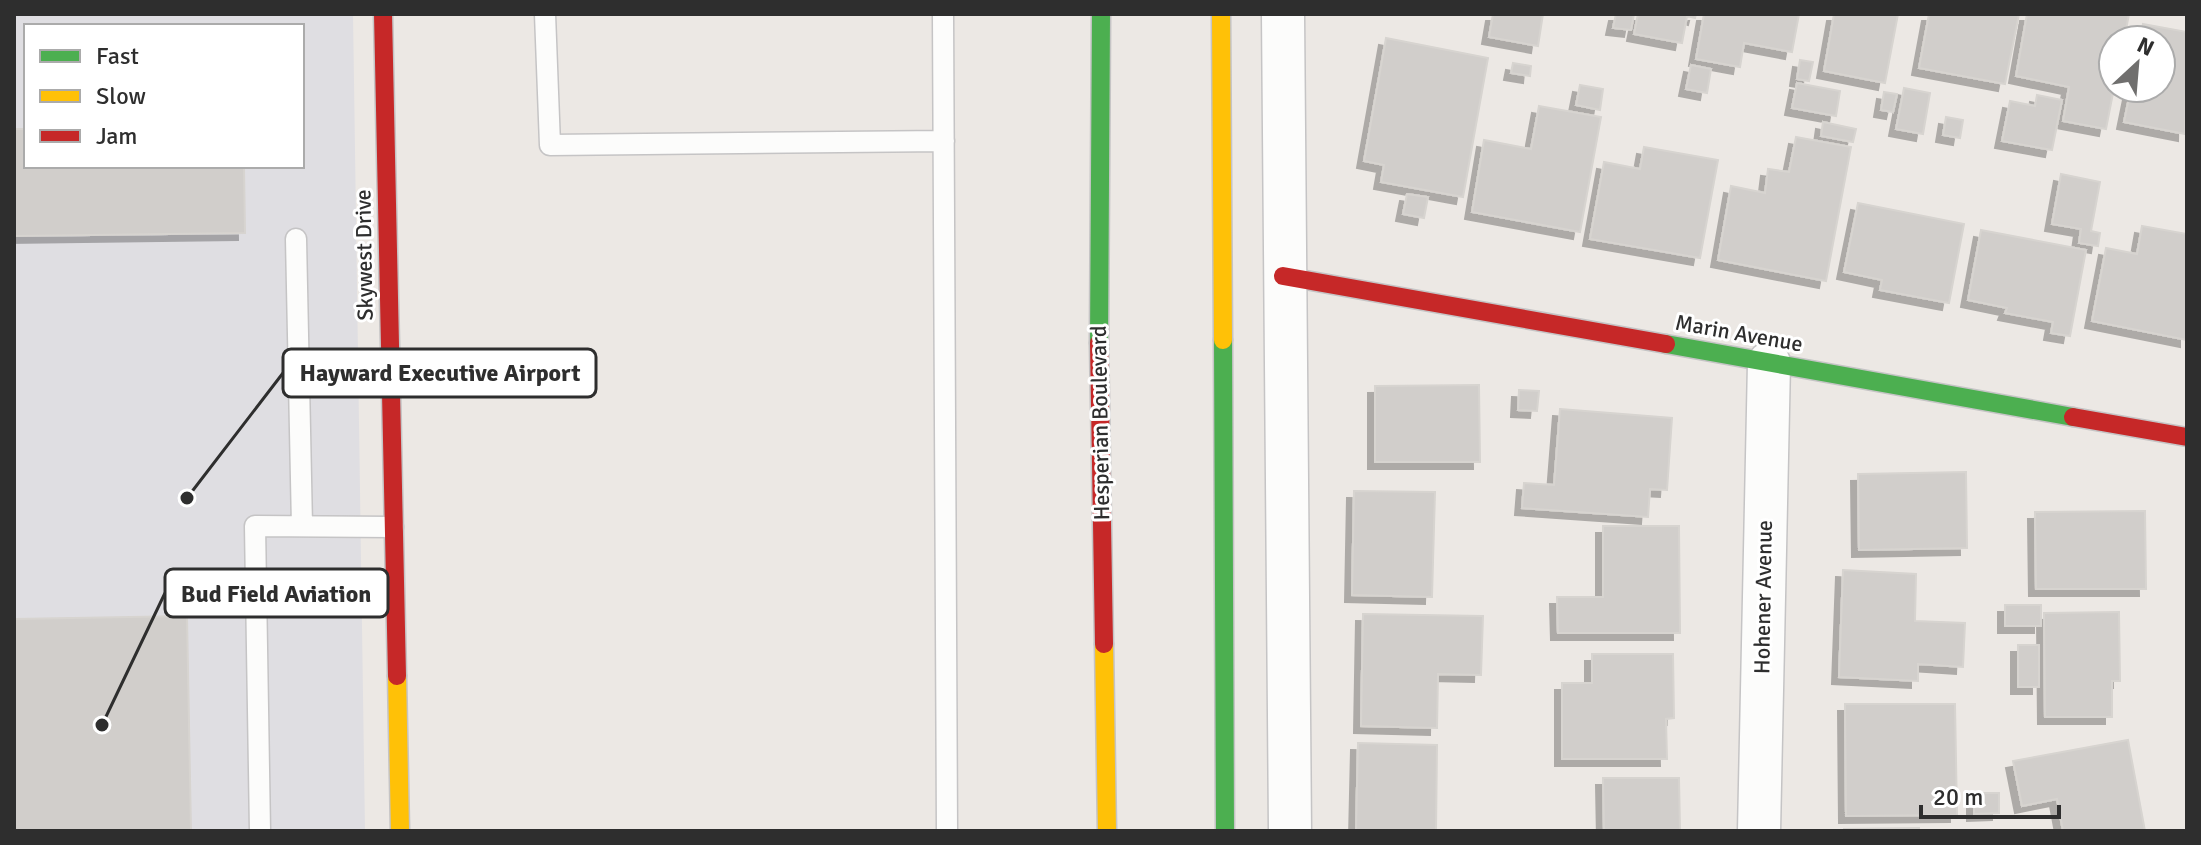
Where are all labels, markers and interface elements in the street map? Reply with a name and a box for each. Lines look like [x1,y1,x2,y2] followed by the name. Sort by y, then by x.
[24,24,304,168] legend
[2097,24,2177,104] north arrow
[2133,31,2158,62] text: N
[96,41,139,71] text: Fast
[96,81,146,111] text: Slow
[96,121,137,151] text: Jam
[349,189,379,321] street label: Skywest Drive
[1673,309,1805,357] street label: Marin Avenue
[1085,325,1115,521] street label: Hesperian Boulevard
[283,349,596,397] callout: Hayward Executive Airport
[299,358,581,388] text: Hayward Executive Airport
[1748,520,1778,674] street label: Hohener Avenue
[165,569,388,617] callout: Bud Field Aviation
[181,579,371,609] text: Bud Field Aviation
[1921,769,2059,819] scale bar
[1933,782,1983,812] text: 20 m

